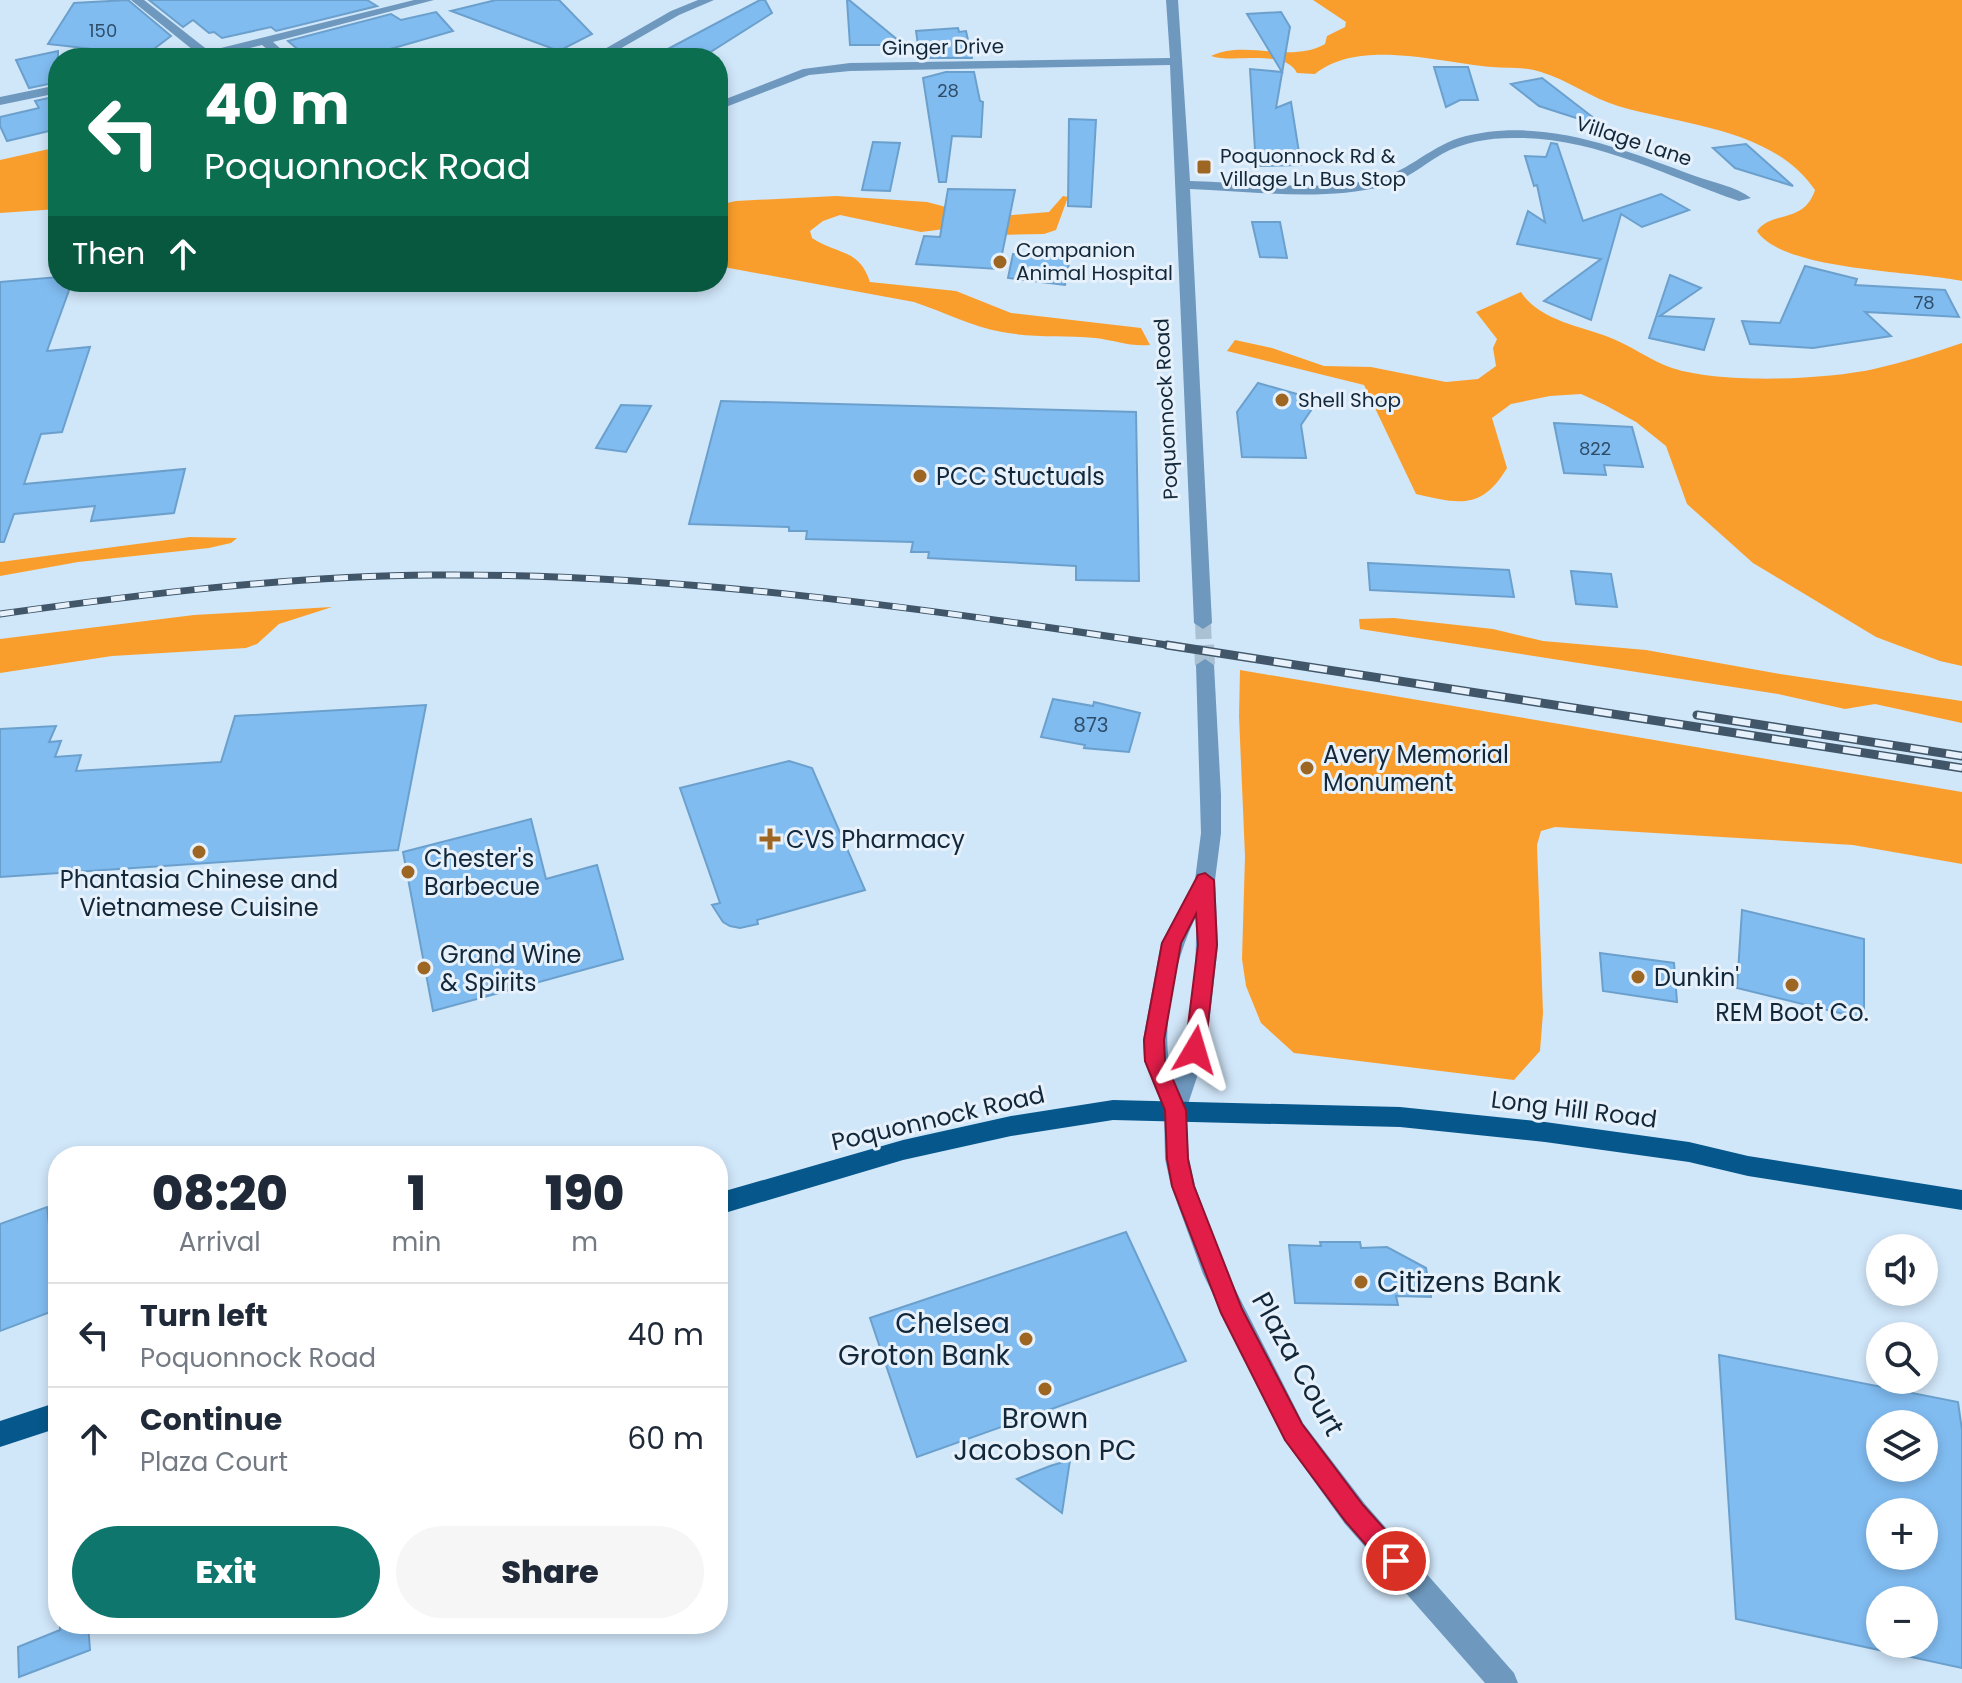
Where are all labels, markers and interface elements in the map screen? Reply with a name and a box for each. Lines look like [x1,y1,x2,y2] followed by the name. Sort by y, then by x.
[89,18,117,43] house number: 150
[882,32,1004,62] street label: Ginger Drive
[204,65,350,144] text: 40 m
[937,78,959,103] house number: 28
[72,80,176,184] icon: left
[1572,109,1696,173] street label: Village Lane
[204,141,531,192] text: Poquonnock Road
[1220,142,1406,193] place label: Poquonnock Rd & Village Ln Bus Stop
[1195,158,1213,176] marker: Poquonnock Rd & Village Ln Bus Stop
[72,232,145,275] text: Then
[161,232,205,276] icon: ahead
[1016,236,1173,287] place label: Companion Animal Hospital
[991,253,1009,271] marker: Companion Animal Hospital
[1913,290,1935,315] house number: 78
[1147,318,1185,500] street label: Poquonnock Road
[1298,386,1401,414] place label: Shell Shop
[1273,391,1291,409] marker: Shell Shop
[1579,436,1611,461] house number: 822
[936,460,1105,493] place label: PCC Stuctuals
[911,467,929,485] marker: PCC Stuctuals
[1073,711,1109,739] house number: 873
[1323,738,1509,799] place label: Avery Memorial Monument
[1298,759,1316,777] marker: Avery Memorial Monument
[786,823,965,856] place label: CVS Pharmacy
[761,830,779,848] marker: CVS Pharmacy
[424,842,540,903] place label: Chester's Barbecue
[190,843,208,861] marker: Phantasia Chinese and Vietnamese Cuisine
[60,863,338,924] place label: Phantasia Chinese and Vietnamese Cuisine
[399,863,417,881] marker: Chester's Barbecue
[440,938,581,999] place label: Grand Wine & Spirits
[415,959,433,977] marker: Grand Wine & Spirits
[1654,961,1739,994] place label: Dunkin'
[1629,968,1647,986] marker: Dunkin'
[1783,976,1801,994] marker: REM Boot Co.
[1715,996,1869,1029] place label: REM Boot Co.
[1153,1008,1237,1092] position arrow
[828,1077,1048,1159] street label: Poquonnock Road
[1489,1082,1659,1136] street label: Long Hill Road
[152,1160,288,1227] text: 08:20
[407,1160,426,1227] text: 1
[545,1160,624,1227] text: 190
[179,1224,261,1260] text: Arrival
[392,1224,441,1260] text: min
[571,1224,598,1260] text: m
[1866,1234,1938,1658] map controls
[1866,1234,1938,1306] button: sound
[1377,1263,1562,1302] place label: Citizens Bank
[1352,1273,1370,1291] marker: Citizens Bank
[1242,1285,1354,1443] street label: Plaza Court
[140,1294,268,1337] text: Turn left
[838,1304,1011,1375] place label: Chelsea Groton Bank
[72,1313,116,1357] icon: left
[627,1313,704,1356] text: 40 m
[1866,1322,1938,1394] button: search
[1017,1330,1035,1348] marker: Chelsea Groton Bank
[140,1340,376,1376] text: Poquonnock Road
[1036,1380,1054,1398] marker: Brown Jacobson PC
[140,1398,282,1441] text: Continue
[953,1399,1137,1470] place label: Brown Jacobson PC
[1866,1410,1938,1482] button: layers
[72,1417,116,1461] icon: ahead
[627,1417,704,1460] text: 60 m
[140,1444,288,1480] text: Plaza Court
[1866,1498,1938,1570] button: +
[72,1526,380,1618] button: Exit
[396,1526,704,1618] button: Share
[1362,1527,1430,1595] pin
[1374,1539,1418,1583] icon: arrive
[1866,1586,1938,1658] button: −

